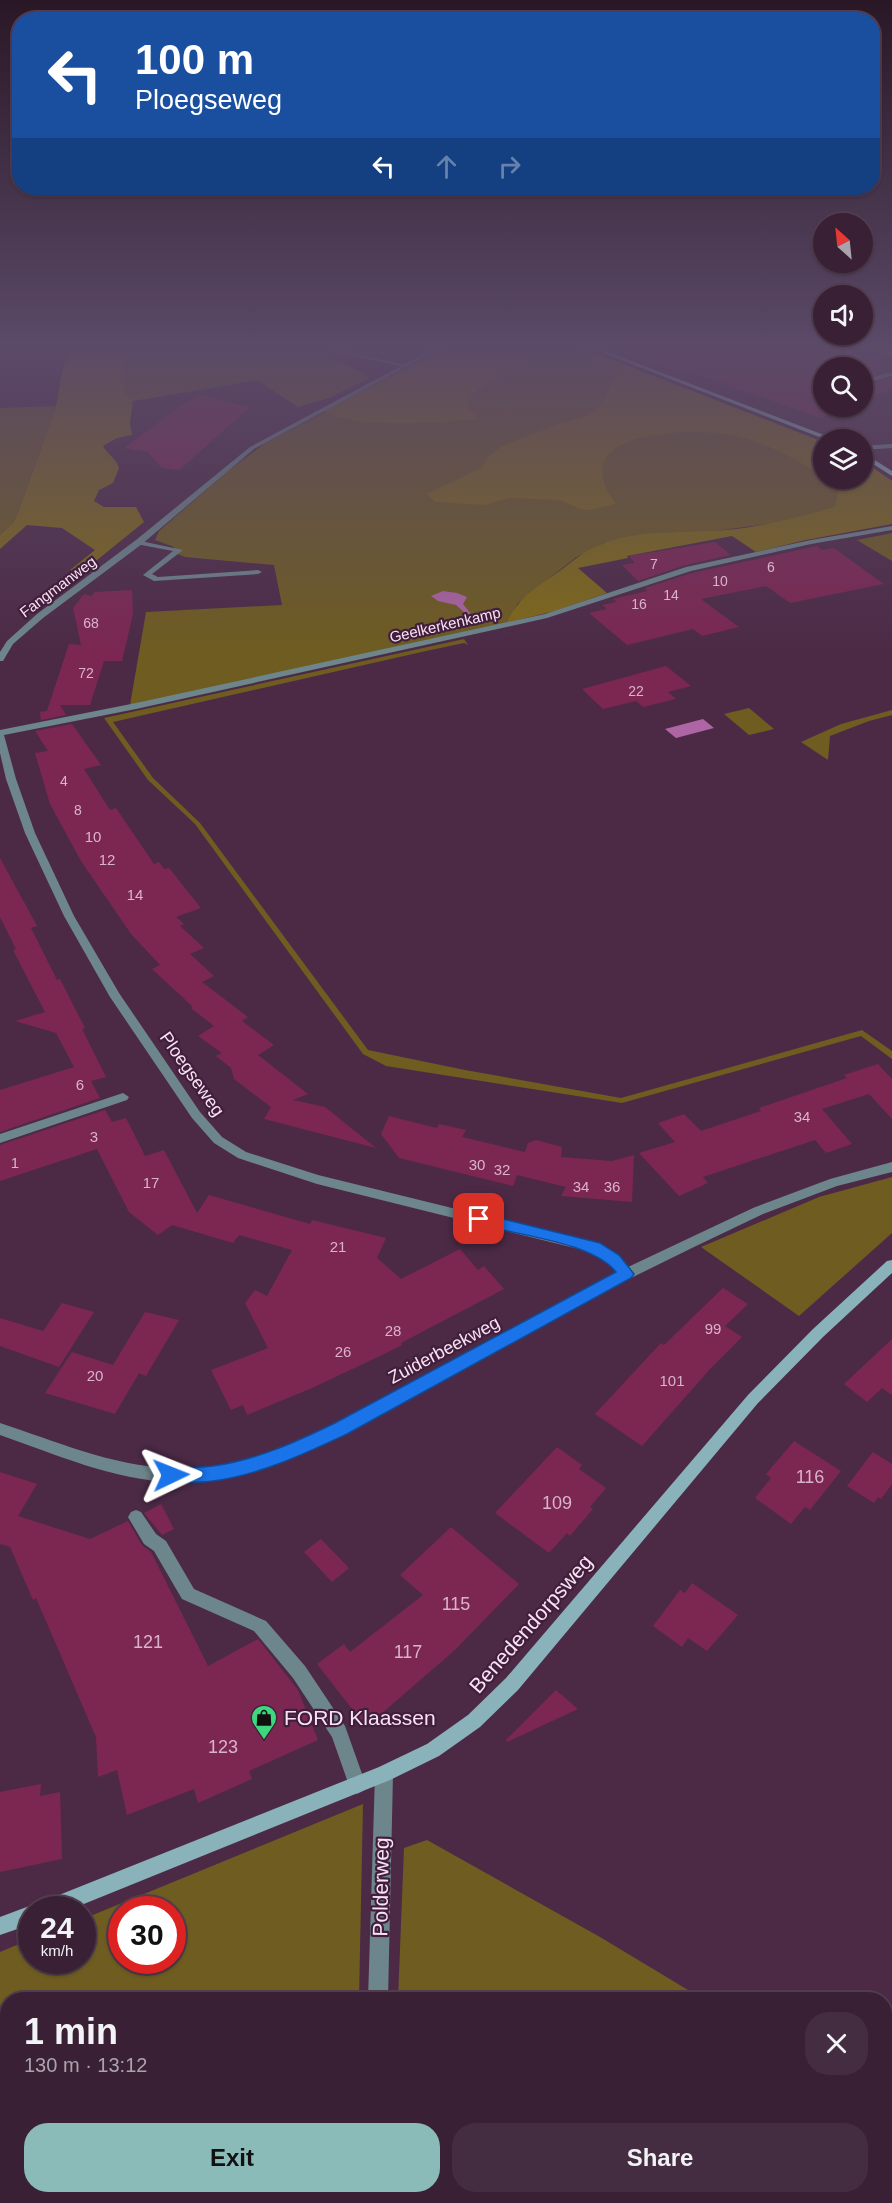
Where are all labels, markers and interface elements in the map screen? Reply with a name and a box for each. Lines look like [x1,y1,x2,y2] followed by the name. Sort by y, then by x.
[36,36,114,114] icon: left
[135,36,254,83] text: 100 m
[135,85,282,115] text: Ploegseweg
[367,150,400,183] icon: left
[430,150,463,183] icon: ahead
[493,150,526,183] icon: right
[813,213,873,273] north arrow
[813,213,873,489] map controls
[813,285,873,345] button: sound
[813,357,873,417] button: search
[813,429,873,489] button: layers
[16,552,99,621] street label: Fangmanweg
[650,556,658,572] house number: 7
[767,559,775,575] house number: 6
[712,573,728,589] house number: 10
[663,587,679,603] house number: 14
[631,596,647,612] house number: 16
[388,603,502,646] street label: Geelkerkenkamp
[83,615,99,631] house number: 68
[78,665,94,681] house number: 72
[628,683,644,699] house number: 22
[60,773,68,789] house number: 4
[74,802,82,818] house number: 8
[85,828,101,845] house number: 10
[99,851,115,868] house number: 12
[127,886,143,903] house number: 14
[156,1028,228,1120] street label: Ploegseweg
[76,1076,84,1093] house number: 6
[794,1108,810,1125] house number: 34
[90,1128,98,1145] house number: 3
[11,1154,19,1171] house number: 1
[469,1156,485,1173] house number: 30
[494,1161,510,1178] house number: 32
[143,1174,159,1191] house number: 17
[573,1178,589,1195] house number: 34
[604,1178,620,1195] house number: 36
[453,1193,504,1244] pin
[462,1202,495,1235] icon: arrive
[330,1238,346,1255] house number: 21
[385,1312,503,1388] street label: Zuiderbeekweg
[705,1320,721,1337] house number: 99
[385,1322,401,1339] house number: 28
[335,1343,351,1360] house number: 26
[87,1367,103,1384] house number: 20
[659,1372,685,1389] house number: 101
[139,1443,203,1507] position arrow
[796,1467,824,1487] house number: 116
[542,1493,572,1513] house number: 109
[464,1550,597,1697] street label: Benedendorpsweg
[442,1594,470,1614] house number: 115
[133,1632,163,1652] house number: 121
[394,1642,422,1662] house number: 117
[249,1703,279,1741] shop icon: FORD Klaassen
[284,1706,436,1729] place label: FORD Klaassen
[208,1737,238,1757] house number: 123
[368,1837,393,1937] street label: Polderweg
[108,1896,186,1974] speed limit sign: 30
[40,1911,74,1944] text: 24
[41,1942,73,1959] text: km/h
[24,2011,118,2052] text: 1 min
[805,2012,868,2075] button: close
[24,2054,147,2076] text: 130 m · 13:12
[24,2123,440,2192] button: Exit
[452,2123,868,2192] button: Share

